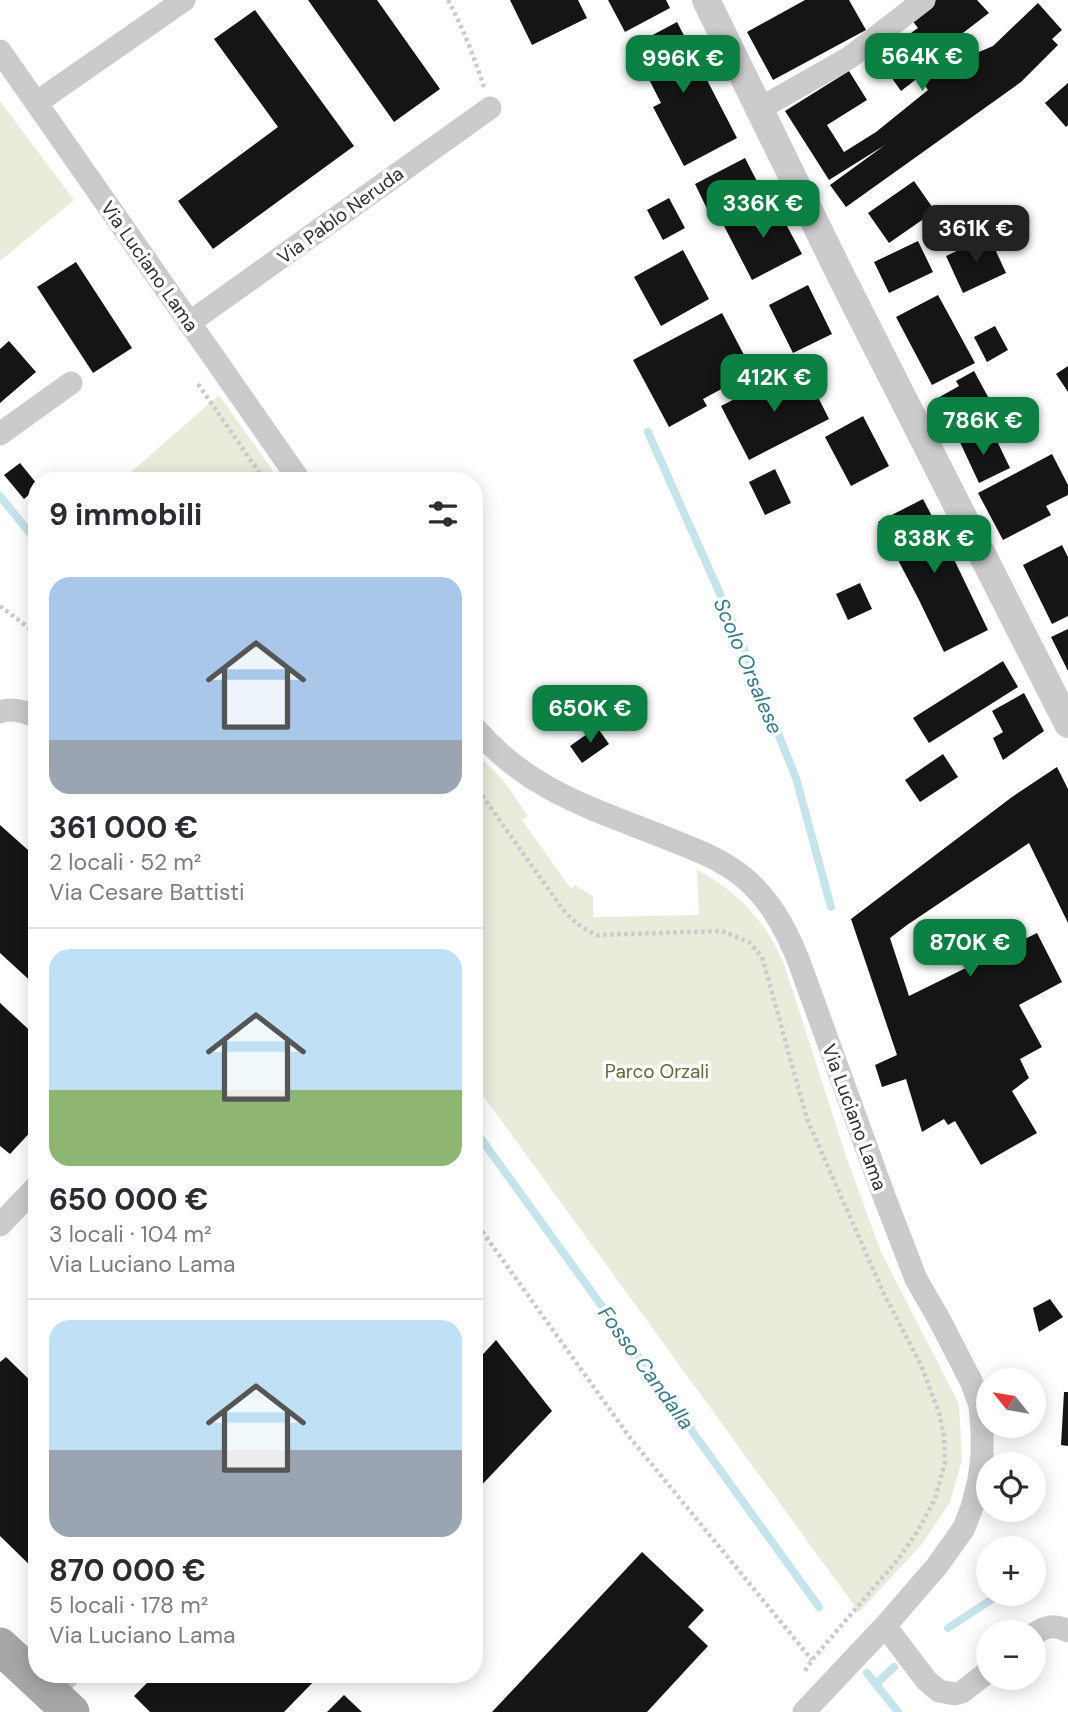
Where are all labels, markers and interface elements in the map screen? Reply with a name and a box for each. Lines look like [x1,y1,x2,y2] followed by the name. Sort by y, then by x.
[865,34,979,93] pin: 564K €
[626,36,740,95] pin: 996K €
[881,41,963,71] text: 564K €
[642,43,724,73] text: 996K €
[272,161,408,270] street label: Via Pablo Neruda
[706,180,820,240] pin: 336K €
[723,188,803,218] text: 336K €
[95,196,204,337] street label: Via Luciano Lama
[919,205,1033,265] pin: 361K €
[938,213,1014,243] text: 361K €
[717,354,831,414] pin: 412K €
[736,362,812,392] text: 412K €
[926,398,1040,457] pin: 786K €
[943,405,1023,435] text: 786K €
[49,495,202,534] text: 9 immobili
[424,495,462,533] icon: filters
[877,516,991,575] pin: 838K €
[893,523,975,553] text: 838K €
[707,594,789,738] water label: Scolo Orsalese
[193,622,319,748] icon: home
[533,686,647,745] pin: 650K €
[548,693,632,723] text: 650K €
[49,808,198,847] text: 361 000 €
[49,847,201,877] text: 2 locali · 52 m²
[49,877,245,907] text: Via Cesare Battisti
[913,920,1027,979] pin: 870K €
[929,927,1011,957] text: 870K €
[193,994,319,1120] icon: home
[816,1040,893,1194] street label: Via Luciano Lama
[605,1059,709,1084] park label: Parco Orzali
[49,1180,208,1219] text: 650 000 €
[49,1219,212,1249] text: 3 locali · 104 m²
[49,1249,236,1279] text: Via Luciano Lama
[592,1300,700,1436] water label: Fosso Candalla
[193,1365,319,1491] icon: home
[976,1368,1046,1438] north arrow
[976,1368,1046,1690] map controls
[976,1452,1046,1522] button: locate
[976,1536,1046,1606] button: +
[49,1551,206,1590] text: 870 000 €
[49,1590,208,1620] text: 5 locali · 178 m²
[49,1620,236,1650] text: Via Luciano Lama
[976,1620,1046,1690] button: −

